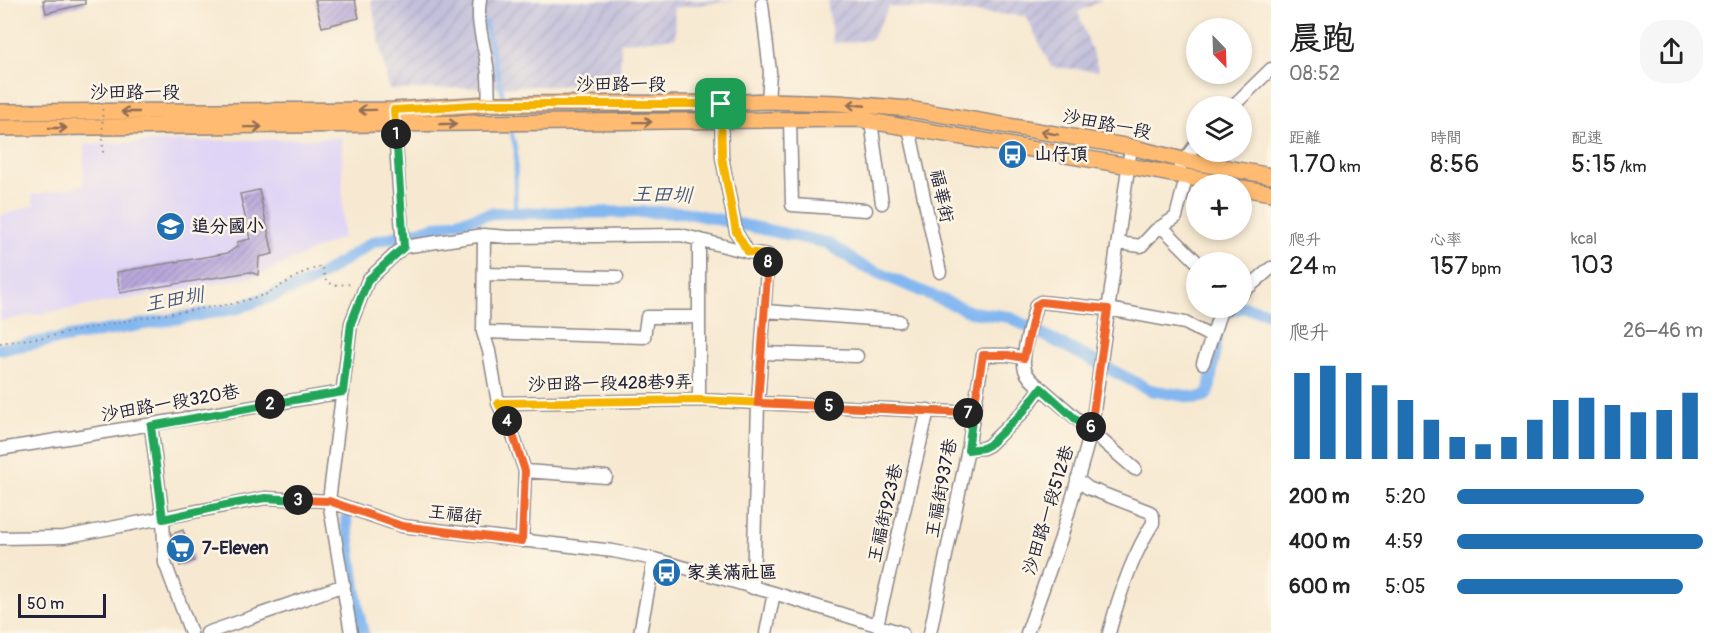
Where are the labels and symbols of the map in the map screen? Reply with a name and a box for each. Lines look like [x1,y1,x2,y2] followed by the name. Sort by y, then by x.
[1186,18,1252,84] north arrow
[576,73,666,96] street label: 沙田路一段
[695,78,746,129] pin
[90,81,180,104] street label: 沙田路一段
[846,99,866,110] one-way arrow
[358,104,378,116] one-way arrow
[1061,105,1153,144] street label: 沙田路一段
[121,106,141,118] one-way arrow
[633,116,653,128] one-way arrow
[381,119,411,149] pin: 1
[438,119,458,130] one-way arrow
[243,121,263,133] one-way arrow
[48,122,68,134] one-way arrow
[1039,127,1059,138] one-way arrow
[997,138,1029,170] bus stop icon: 山仔頂
[1034,143,1088,166] place label: 山仔頂
[925,167,958,225] street label: 福華街
[632,181,694,208] water label: 王田圳
[155,210,187,242] school or university icon: 追分國小
[192,215,264,238] place label: 追分國小
[753,247,783,277] pin: 8
[142,282,208,317] water label: 王田圳
[527,371,693,396] street label: 沙田路一段428巷9弄
[99,380,241,427] street label: 沙田路一段320巷
[255,389,285,419] pin: 2
[814,391,844,421] pin: 5
[953,398,983,428] pin: 7
[492,406,522,436] pin: 4
[1076,412,1106,442] pin: 6
[921,436,962,540] street label: 王福街937巷
[1018,442,1079,578] street label: 沙田路一段512巷
[863,461,908,565] street label: 王福街923巷
[283,485,313,515] pin: 3
[427,500,483,529] street label: 王福街
[165,532,197,564] supermarket icon: 7-Eleven
[202,537,269,560] place label: 7-Eleven
[650,556,682,588] bus stop icon: 家美滿社區
[687,561,777,584] place label: 家美滿社區
[18,591,106,618] scale bar

